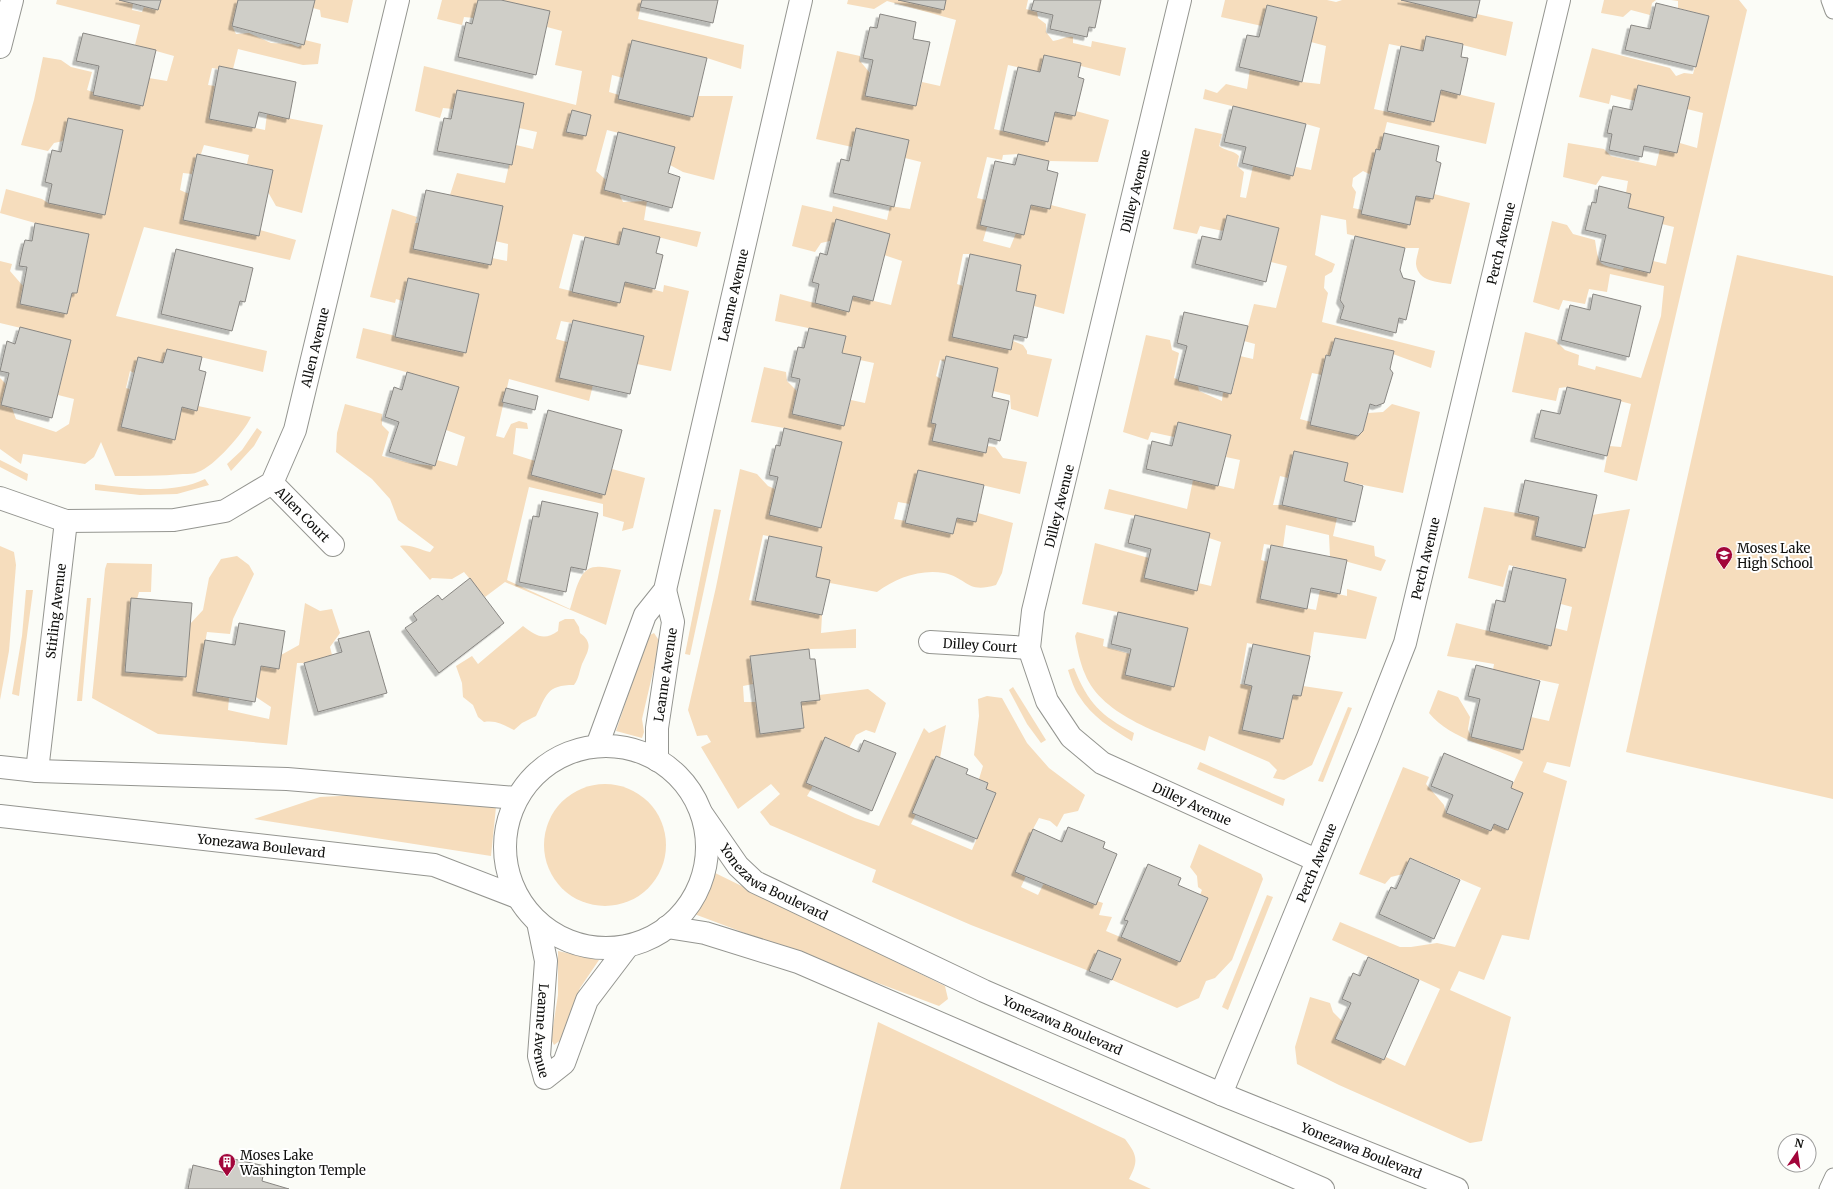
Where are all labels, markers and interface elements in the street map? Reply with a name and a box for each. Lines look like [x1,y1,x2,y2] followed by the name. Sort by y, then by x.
[1117,148,1154,234] street label: Dilley Avenue
[1483,200,1519,286] street label: Perch Avenue
[714,247,752,343] street label: Leanne Avenue
[297,306,333,390] street label: Allen Avenue
[1041,463,1078,549] street label: Dilley Avenue
[271,483,333,546] street label: Allen Court
[1408,515,1444,602] street label: Perch Avenue
[1737,540,1813,572] place label: Moses Lake High School
[1714,545,1734,570] school or university icon: Moses Lake High School
[42,562,70,660] street label: Stirling Avenue
[650,626,681,723] street label: Leanne Avenue
[942,635,1018,656] street label: Dilley Court
[1149,779,1234,830] street label: Dilley Avenue
[1293,821,1341,905] street label: Perch Avenue
[195,830,326,862] street label: Yonezawa Boulevard
[715,840,831,925] street label: Yonezawa Boulevard
[530,983,553,1080] street label: Leanne Avenue
[999,992,1125,1059] street label: Yonezawa Boulevard
[1297,1119,1424,1183] street label: Yonezawa Boulevard
[1777,1133,1817,1173] north arrow
[1793,1135,1805,1151] text: N
[239,1147,366,1179] place label: Moses Lake Washington Temple
[217,1152,237,1177] building icon: Moses Lake Washington Temple

